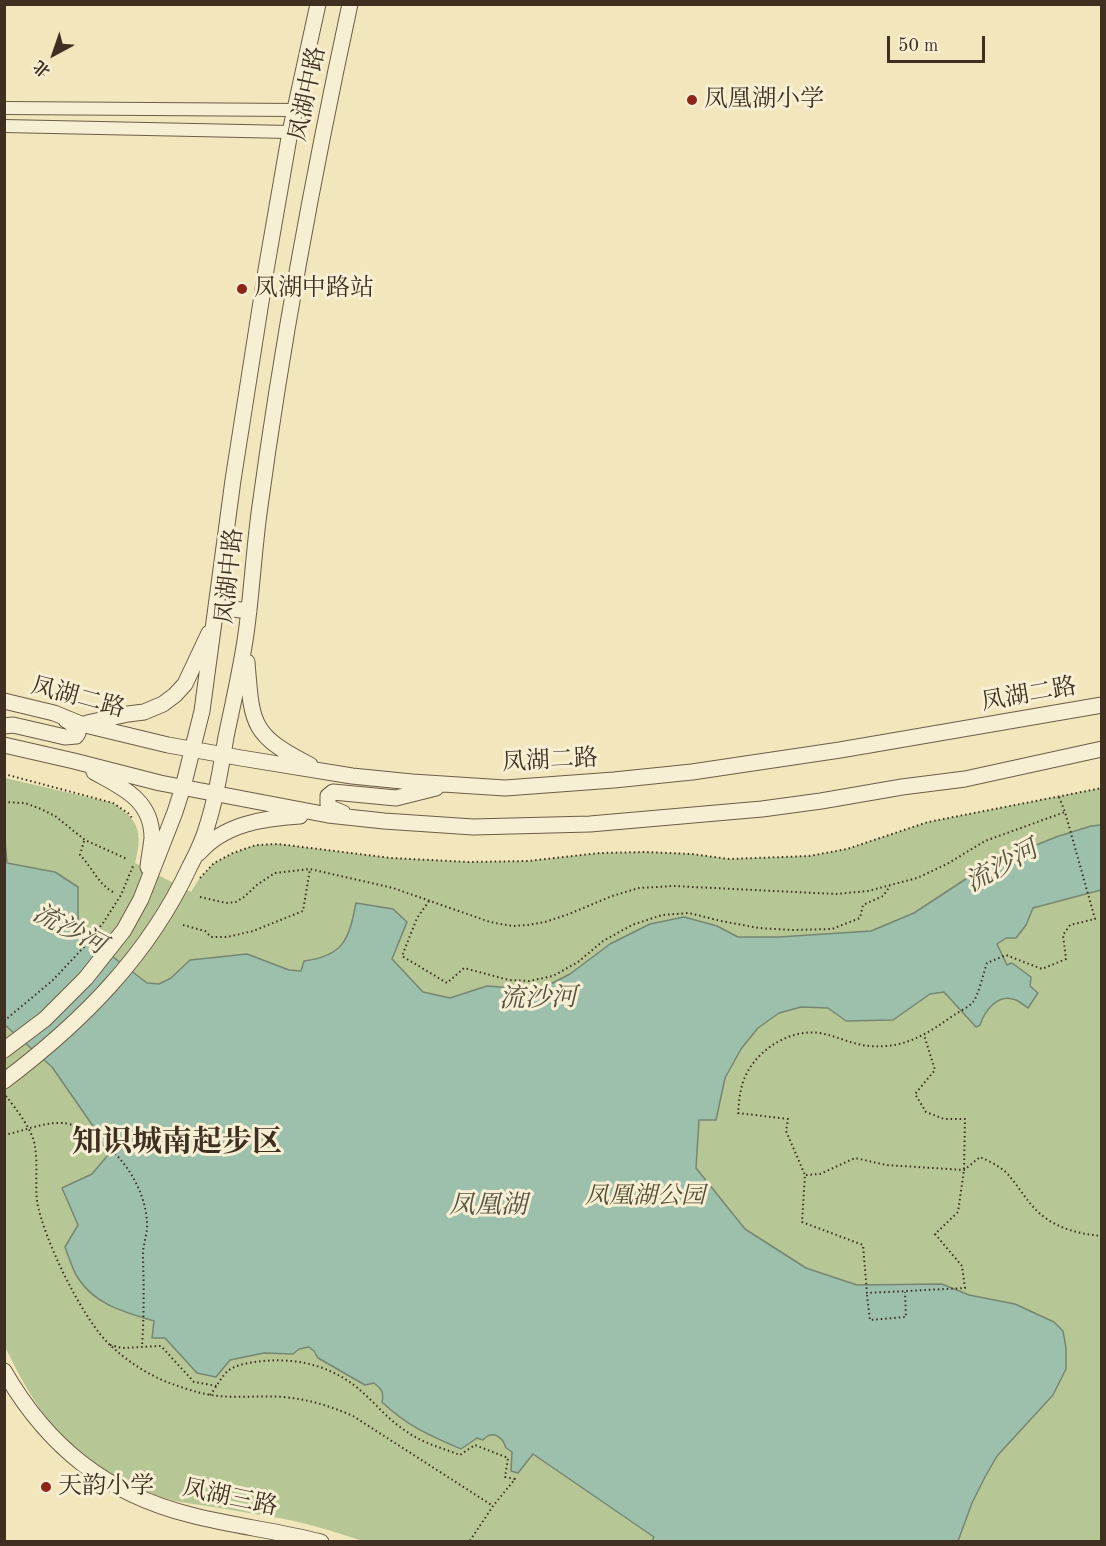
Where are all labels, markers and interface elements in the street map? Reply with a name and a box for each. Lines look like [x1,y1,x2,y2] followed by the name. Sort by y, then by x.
[24,24,84,84] north arrow
[890,24,988,62] scale bar
[898,37,938,55] text: 50 m
[284,44,332,144] street label: 凤湖中路
[31,57,54,79] text: 北
[704,86,824,114] place label: 凤凰湖小学
[685,93,699,107] marker: 凤凰湖小学
[254,275,374,303] place label: 凤湖中路站
[235,282,249,296] marker: 凤湖中路站
[211,527,249,625] street label: 凤湖中路
[28,672,128,724] street label: 凤湖二路
[979,672,1079,718] street label: 凤湖二路
[501,744,599,778] street label: 凤湖二路
[960,834,1044,900] water label: 流沙河
[27,898,111,962] water label: 流沙河
[499,983,577,1015] water label: 流沙河
[72,1125,282,1161] district label: 知识城南起步区
[585,1183,705,1211] park label: 凤凰湖公园
[449,1190,527,1222] water label: 凤凰湖
[58,1473,154,1501] place label: 天韵小学
[180,1474,280,1522] street label: 凤湖三路
[39,1480,53,1494] marker: 天韵小学

